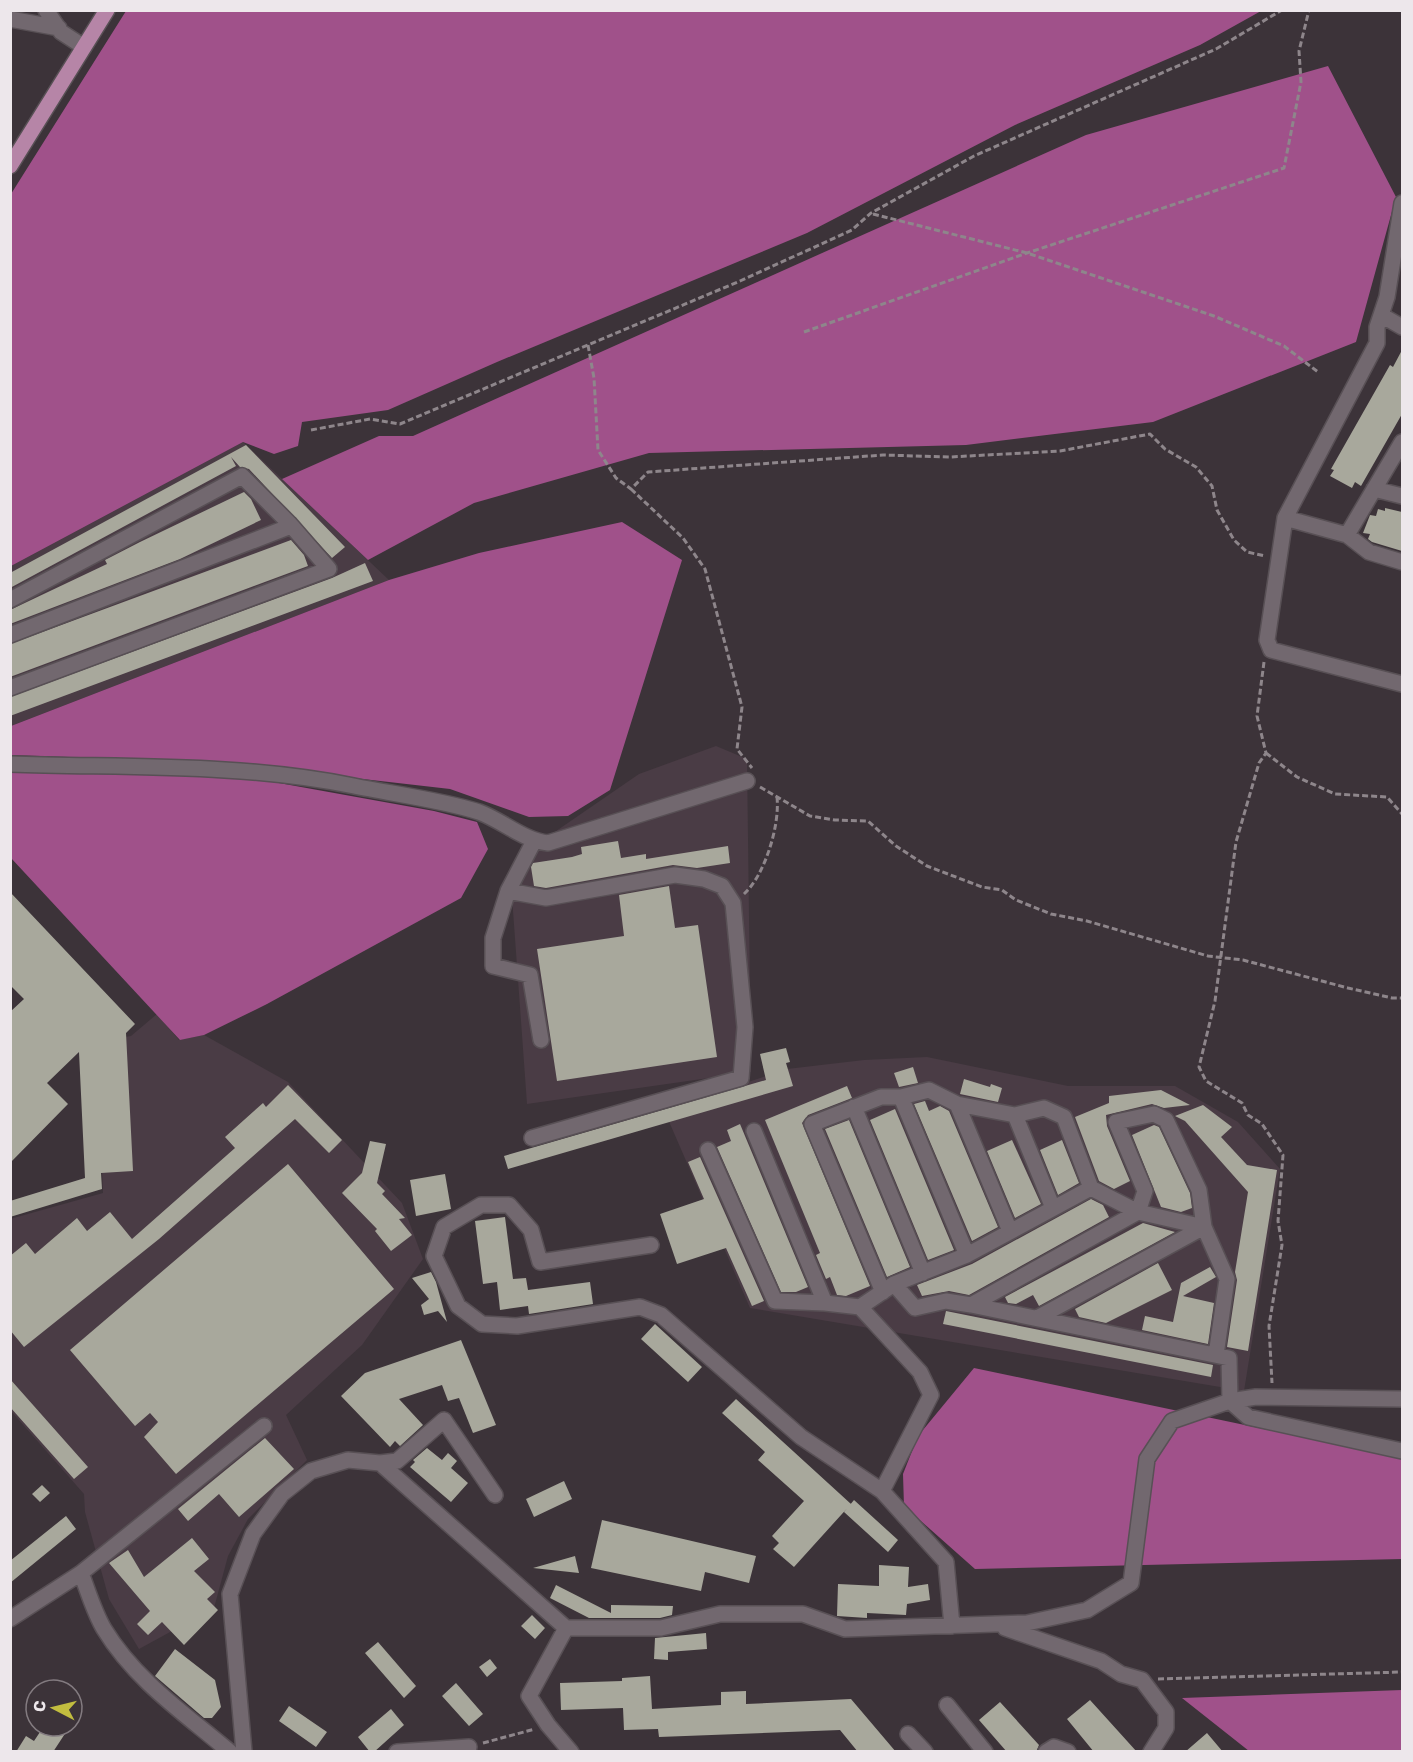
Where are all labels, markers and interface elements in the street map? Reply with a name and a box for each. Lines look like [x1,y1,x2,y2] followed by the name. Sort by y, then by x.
[24,1678,84,1738] north arrow
[29,1699,50,1713] text: С

